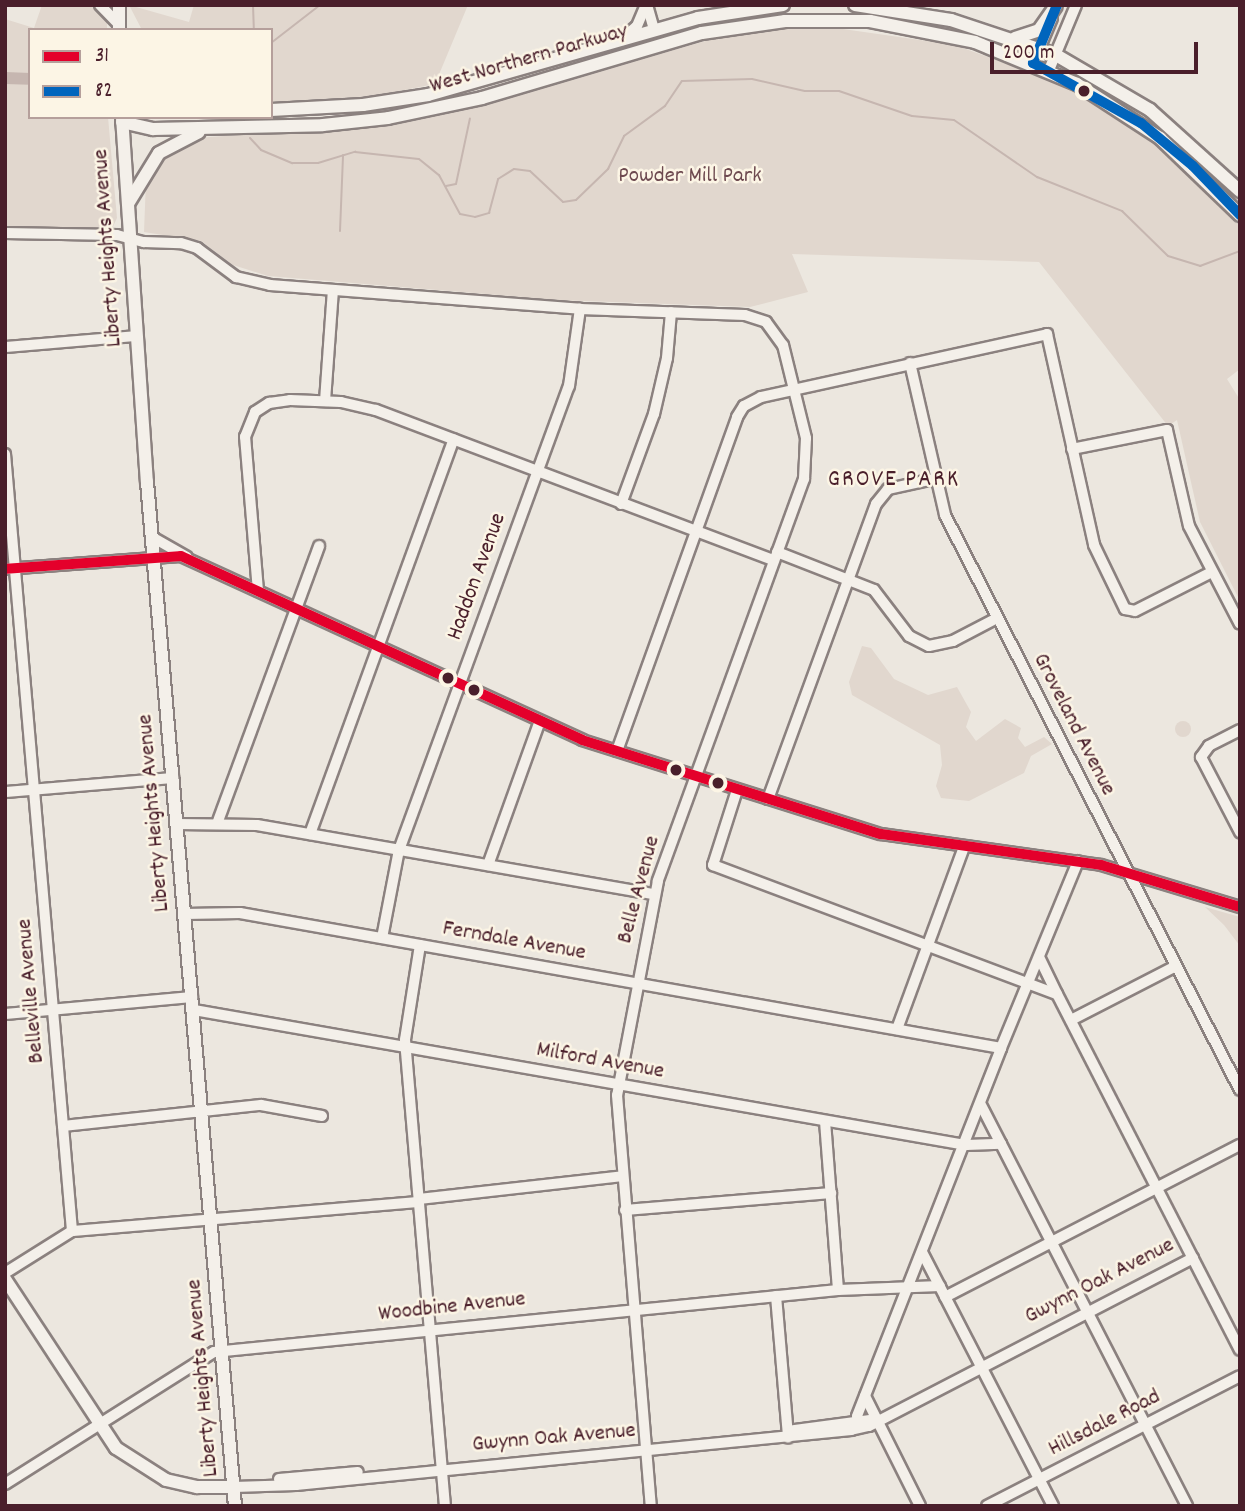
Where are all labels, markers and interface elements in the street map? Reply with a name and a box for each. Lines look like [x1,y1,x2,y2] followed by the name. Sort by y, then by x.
[427,19,631,101] street label: West Northern Parkway
[28,28,273,119] legend
[993,28,1201,72] scale bar
[1003,39,1054,69] text: 200 m
[95,42,109,72] text: 31
[95,77,113,107] text: 82
[1077,84,1091,98] unlabelled marker
[88,148,130,348] street label: Liberty Heights Avenue
[618,163,762,191] park label: Powder Mill Park
[829,467,959,495] district label: GROVE PARK
[442,510,514,644] street label: Haddon Avenue
[1025,649,1121,801] street label: Groveland Avenue
[441,671,455,685] unlabelled marker
[467,683,481,697] unlabelled marker
[133,713,177,913] street label: Liberty Heights Avenue
[669,763,683,777] unlabelled marker
[711,776,725,790] unlabelled marker
[612,833,668,947] street label: Belle Avenue
[440,916,588,968] street label: Ferndale Avenue
[12,917,52,1065] street label: Belleville Avenue
[534,1037,666,1087] street label: Milford Avenue
[1021,1233,1179,1331] street label: Gwynn Oak Avenue
[182,1278,226,1478] street label: Liberty Heights Avenue
[377,1287,527,1329] street label: Woodbine Avenue
[1044,1384,1166,1464] street label: Hillsdale Road
[471,1418,637,1460] street label: Gwynn Oak Avenue

